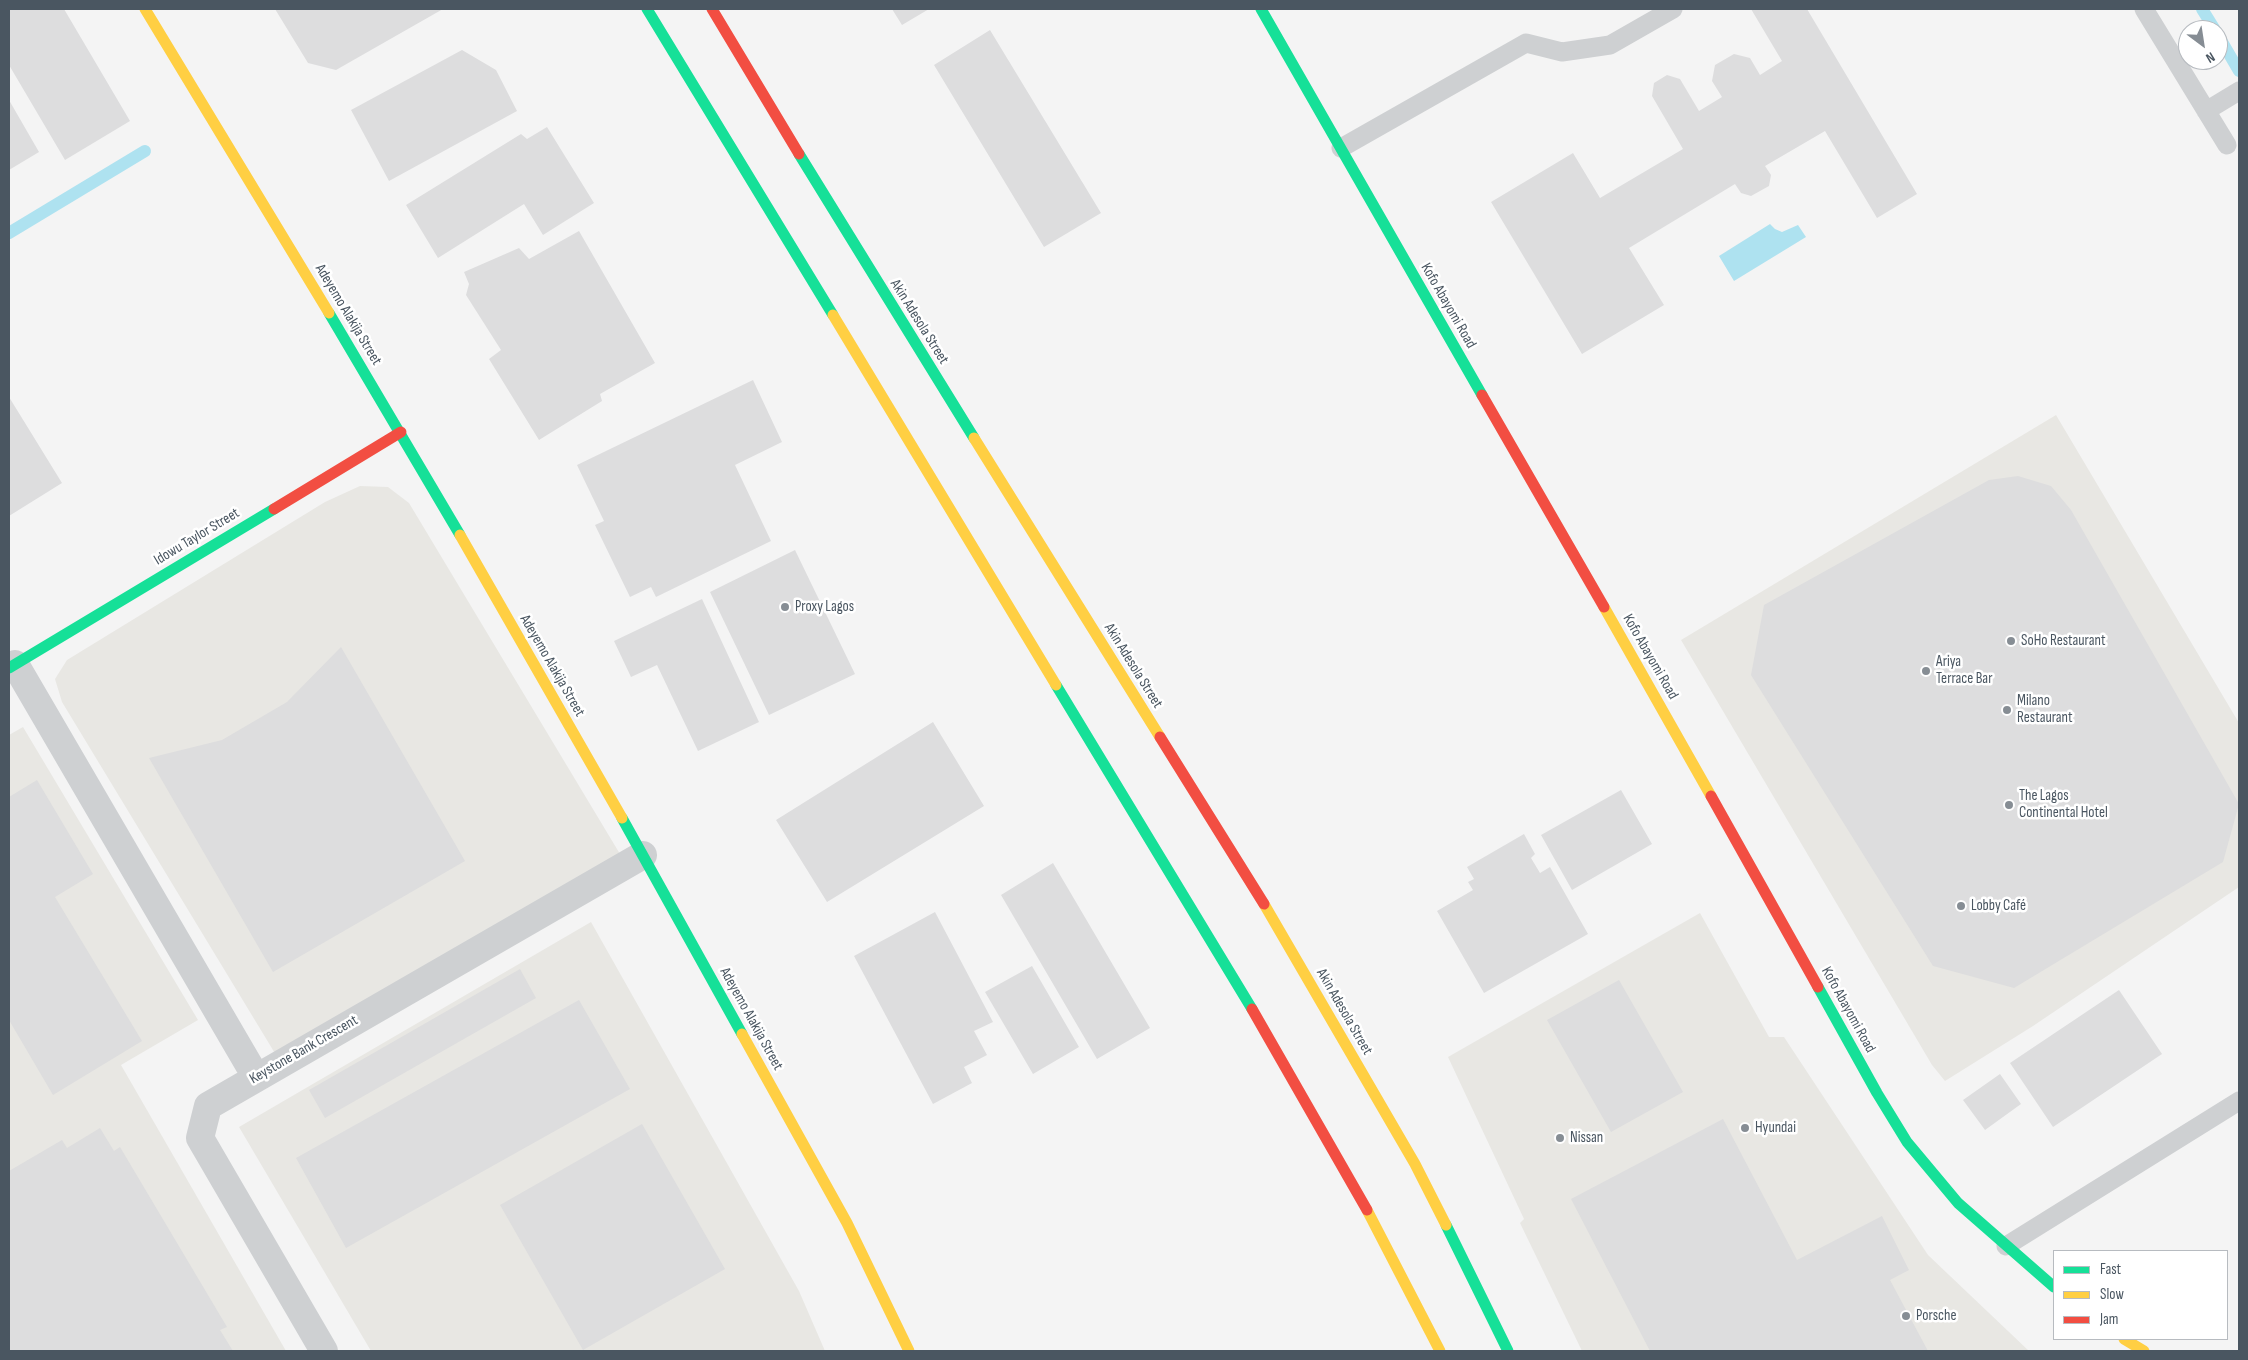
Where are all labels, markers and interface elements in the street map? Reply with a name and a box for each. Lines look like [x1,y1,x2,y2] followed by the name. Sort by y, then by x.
[2178,20,2228,70] north arrow
[2203,48,2218,67] text: N
[1416,260,1480,352] street label: Kofo Abayomi Road
[311,261,385,369] street label: Adeyemo Alakija Street
[886,276,952,368] street label: Akin Adesola Street
[151,504,243,570] street label: Idowu Taylor Street
[795,598,854,616] place label: Proxy Lagos
[779,601,791,613] marker: Proxy Lagos
[1618,611,1682,703] street label: Kofo Abayomi Road
[516,612,588,720] street label: Adeyemo Alakija Street
[1100,620,1166,712] street label: Akin Adesola Street
[2021,632,2106,650] place label: SoHo Restaurant
[2005,635,2017,647] marker: SoHo Restaurant
[1936,653,1992,688] place label: Ariya Terrace Bar
[1920,665,1932,677] marker: Ariya Terrace Bar
[2017,692,2073,727] place label: Milano Restaurant
[2001,704,2013,716] marker: Milano Restaurant
[2019,787,2108,822] place label: The Lagos Continental Hotel
[2003,799,2015,811] marker: The Lagos Continental Hotel
[1971,897,2026,915] place label: Lobby Café
[1955,900,1967,912] marker: Lobby Café
[1817,964,1879,1056] street label: Kofo Abayomi Road
[715,965,787,1073] street label: Adeyemo Alakija Street
[1312,966,1376,1058] street label: Akin Adesola Street
[247,1012,361,1088] street label: Keystone Bank Crescent
[1755,1119,1796,1137] place label: Hyundai
[1739,1122,1751,1134] marker: Hyundai
[1570,1129,1603,1147] place label: Nissan
[1554,1132,1566,1144] marker: Nissan
[2053,1250,2228,1340] legend
[2100,1260,2121,1279] text: Fast
[2100,1285,2124,1304] text: Slow
[1916,1307,1956,1325] place label: Porsche
[1900,1310,1912,1322] marker: Porsche
[2100,1310,2118,1329] text: Jam

